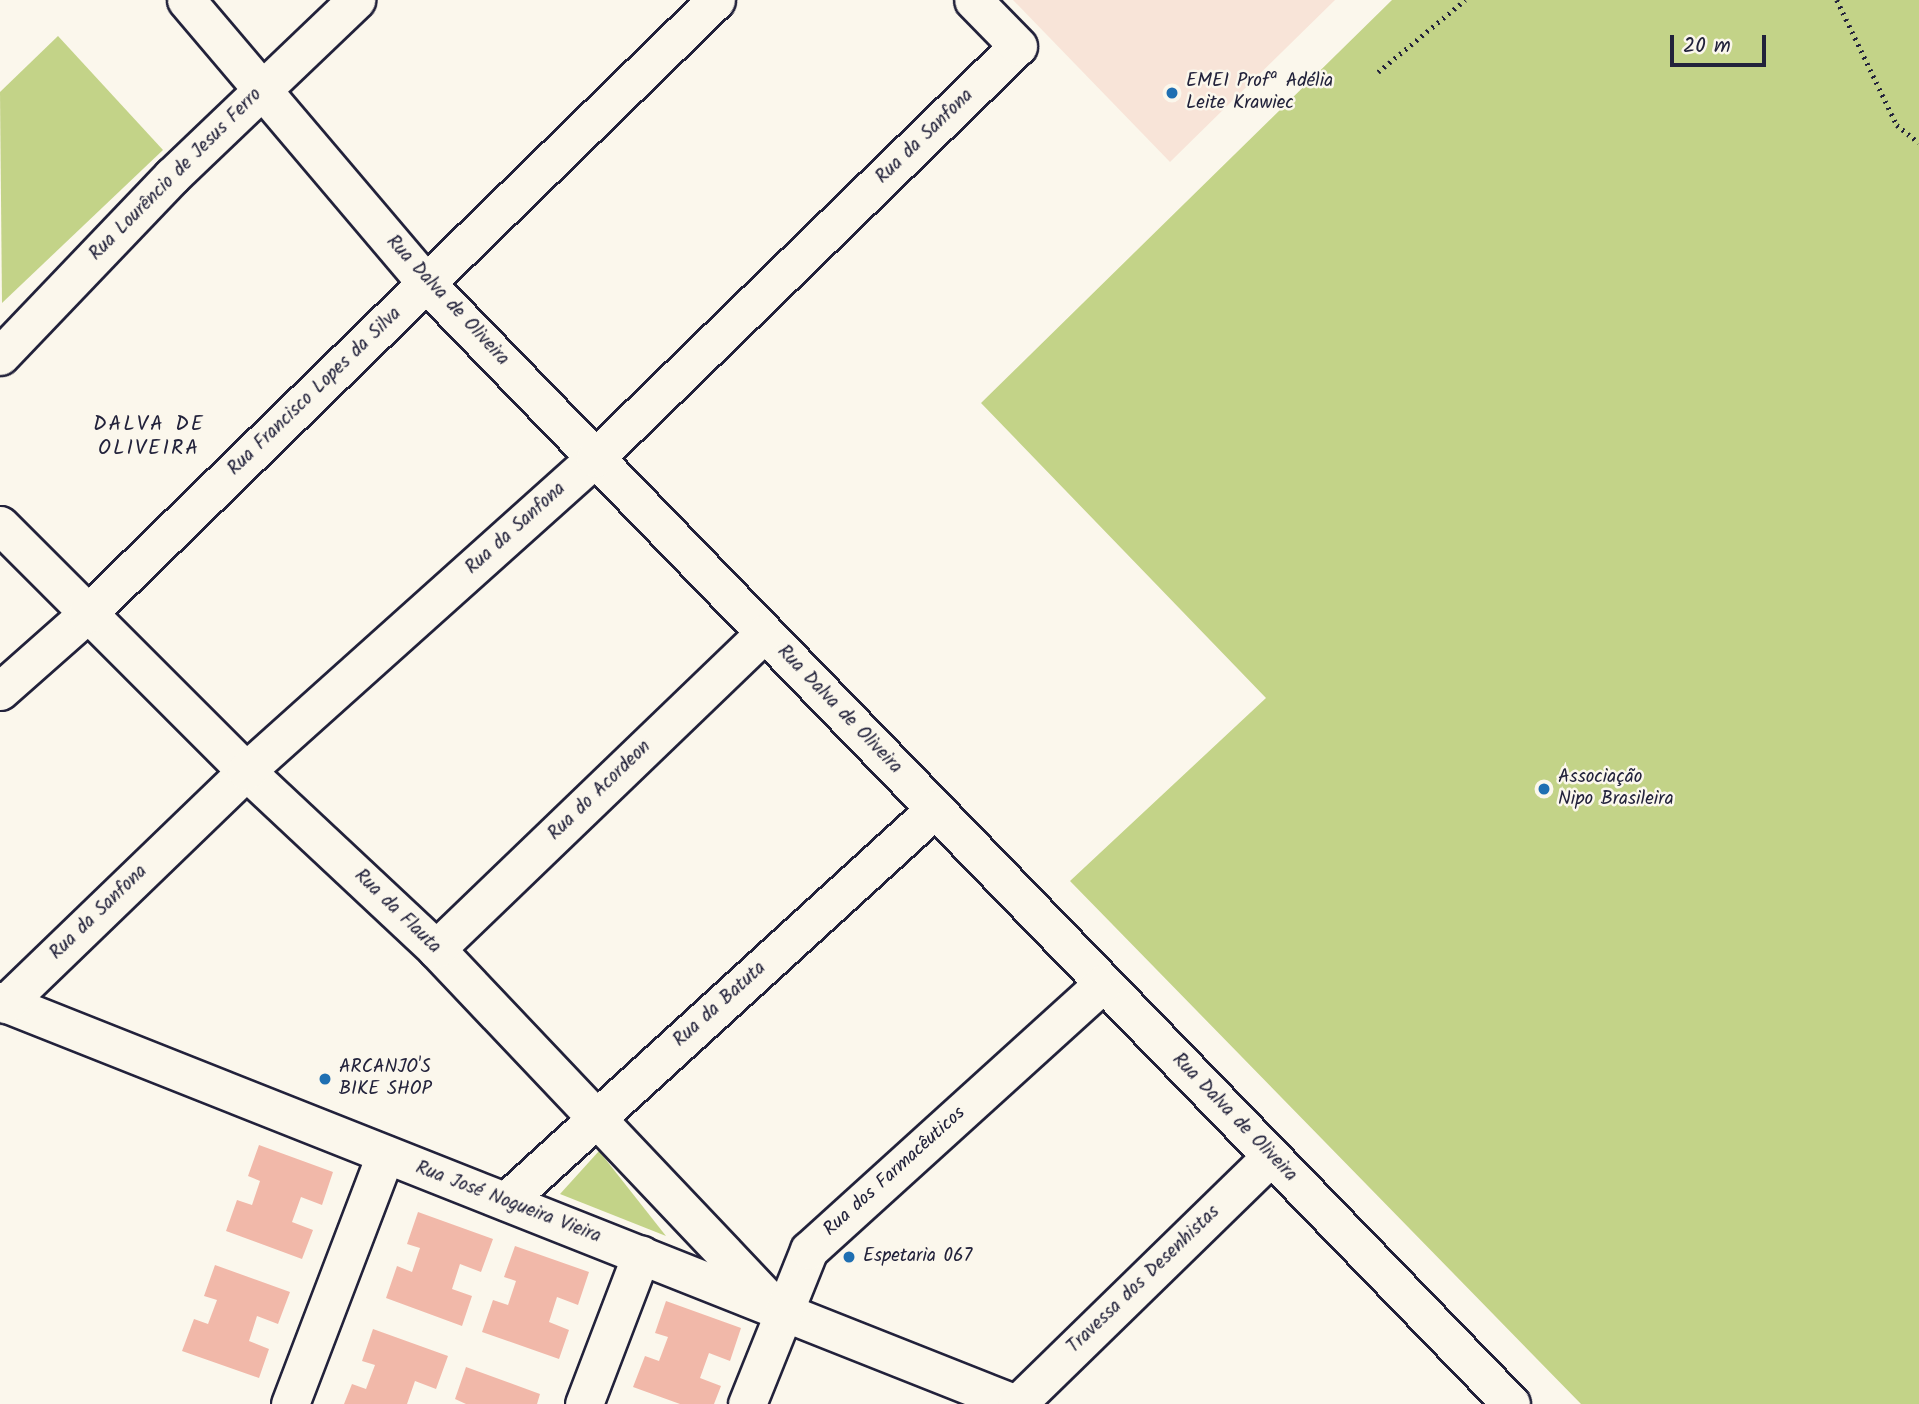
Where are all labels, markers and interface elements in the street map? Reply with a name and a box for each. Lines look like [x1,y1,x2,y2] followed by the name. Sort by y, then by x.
[1674,21,1770,65] scale bar
[1683,30,1731,63] text: 20 m
[1186,71,1333,115] place label: EMEI Profª Adélia Leite Krawiec
[85,84,267,266] street label: Rua Lourêncio de Jesus Ferro
[872,85,978,189] street label: Rua da Sanfona
[1164,85,1180,101] marker: EMEI Profª Adélia Leite Krawiec
[381,231,513,371] street label: Rua Dalva de Oliveira
[224,303,406,481] street label: Rua Francisco Lopes da Silva
[94,412,204,462] district label: DALVA DE OLIVEIRA
[461,478,571,580] street label: Rua da Sanfona
[772,641,906,779] street label: Rua Dalva de Oliveira
[544,736,656,846] street label: Rua do Acordeon
[1558,767,1674,811] place label: Associação Nipo Brasileira
[1536,781,1552,797] marker: Associação Nipo Brasileira
[46,861,152,965] street label: Rua da Sanfona
[349,865,445,959] street label: Rua da Flauta
[669,958,771,1052] street label: Rua da Batuta
[1167,1049,1301,1187] street label: Rua Dalva de Oliveira
[339,1057,432,1101] place label: ARCANJO'S BIKE SHOP
[317,1071,333,1087] marker: ARCANJO'S BIKE SHOP
[819,1102,971,1242] street label: Rua dos Farmacêuticos
[412,1157,604,1249] street label: Rua José Nogueira Vieira
[1063,1201,1225,1359] street label: Travessa dos Desenhistas
[863,1246,972,1268] place label: Espetaria 067
[841,1249,857,1265] marker: Espetaria 067

